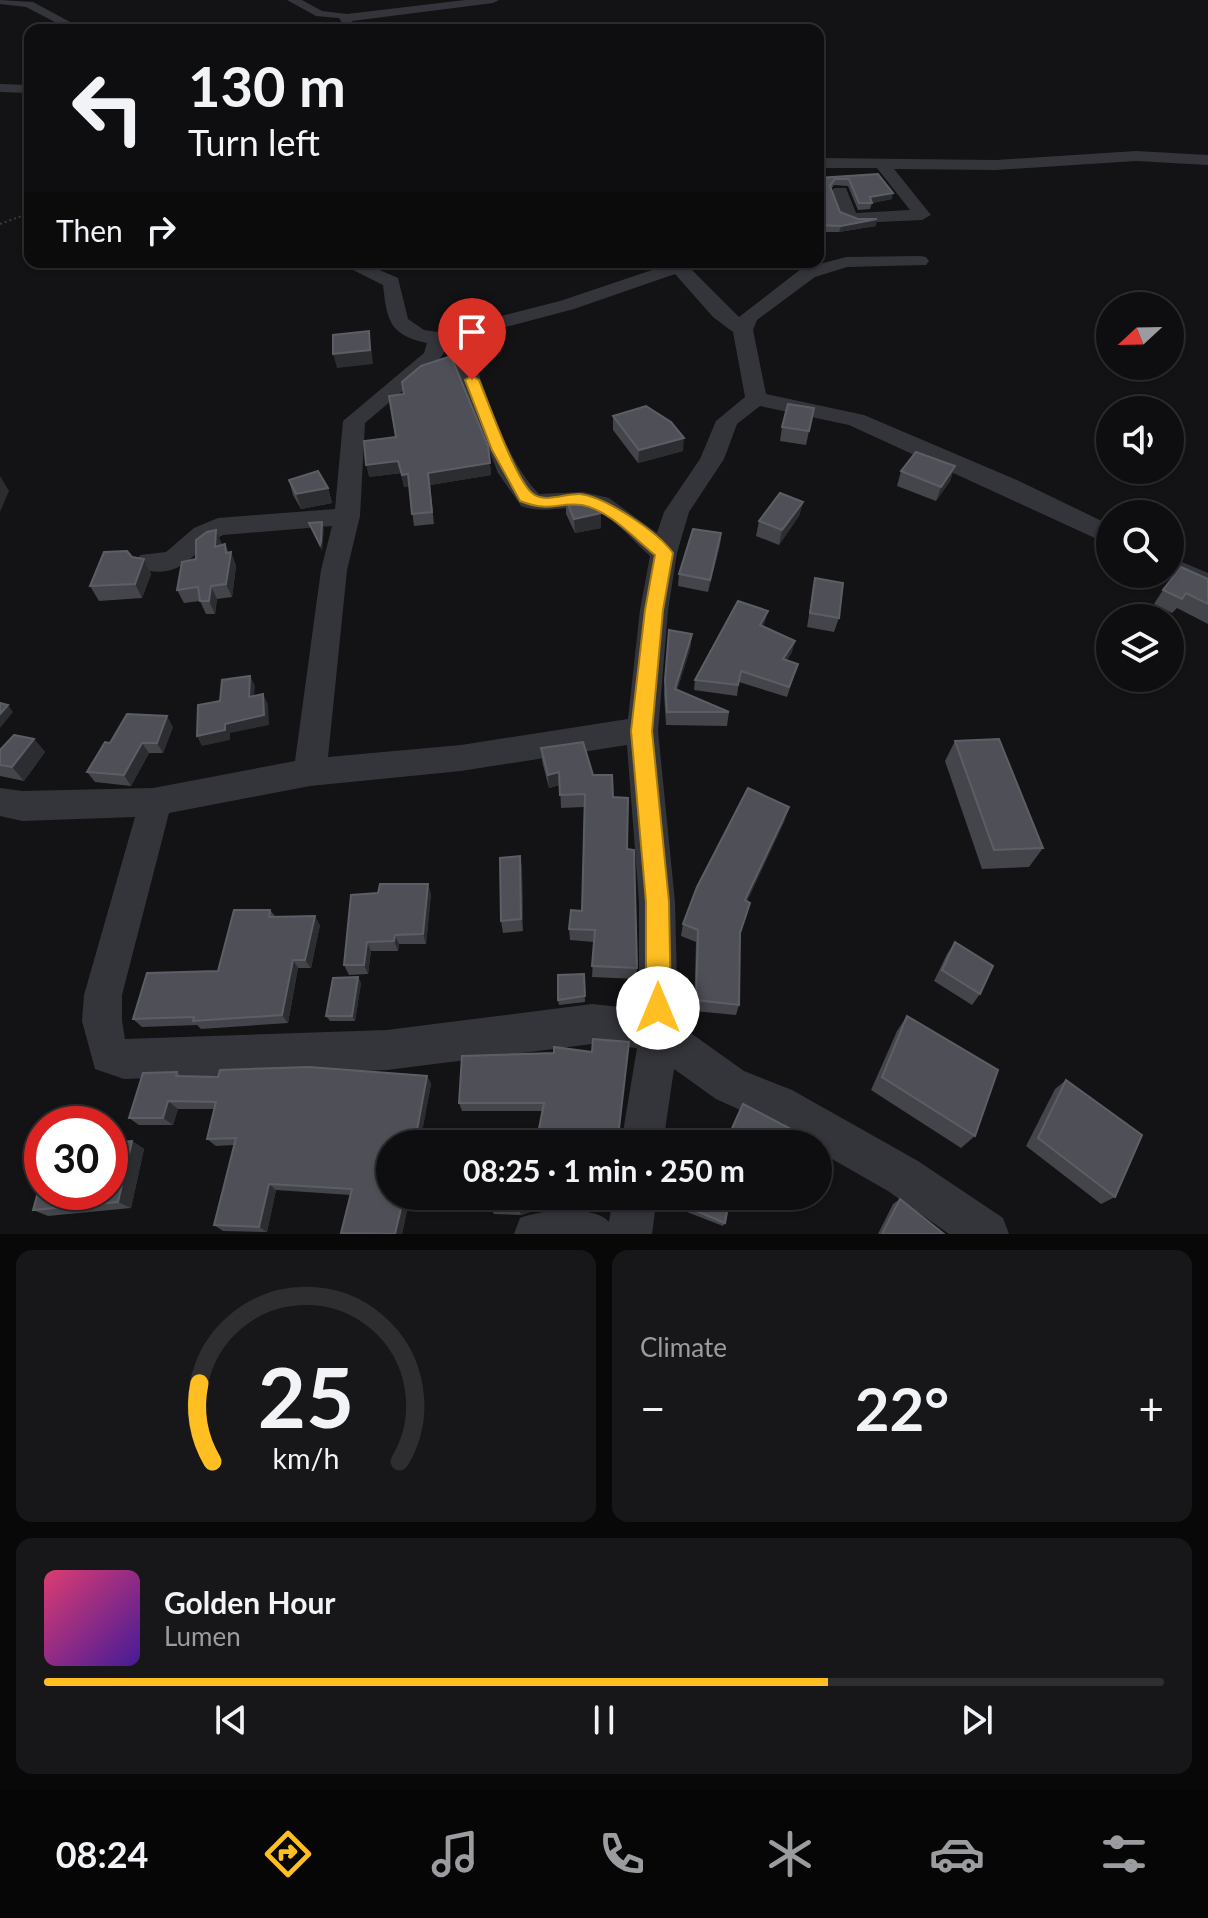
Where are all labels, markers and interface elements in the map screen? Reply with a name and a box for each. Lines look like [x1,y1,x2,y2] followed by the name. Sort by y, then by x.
[188,52,346,119] text: 130 m
[56,56,160,160] icon: left
[188,120,320,164] text: Turn left
[139,208,183,252] icon: right
[56,212,123,248] text: Then
[1096,292,1184,380] north arrow
[1096,292,1184,692] map controls
[438,298,506,380] pin
[450,310,494,354] icon: arrive
[1096,396,1184,484] button: sound
[1096,500,1184,588] button: search
[1096,604,1184,692] button: layers
[616,966,700,1050] position arrow
[24,1106,128,1210] speed limit sign: 30
[463,1152,745,1188] text: 08:25 · 1 min · 250 m
[640,1331,727,1363] text: Climate
[258,1346,354,1446] text: 25
[855,1372,949,1444] text: 22°
[640,1382,666,1434] text: −
[1138,1382,1164,1434] text: +
[273,1441,339,1475] text: km/h
[164,1584,336,1620] text: Golden Hour
[164,1620,241,1652] text: Lumen
[209,1698,253,1742] icon: previous
[582,1698,626,1742] icon: pause
[955,1698,999,1742] icon: next
[260,1826,316,1882] icon: directions
[427,1826,483,1882] icon: music
[594,1826,650,1882] icon: phone
[762,1826,818,1882] icon: climate
[929,1826,985,1882] icon: car
[1096,1826,1152,1882] icon: filters
[56,1832,148,1876] text: 08:24

